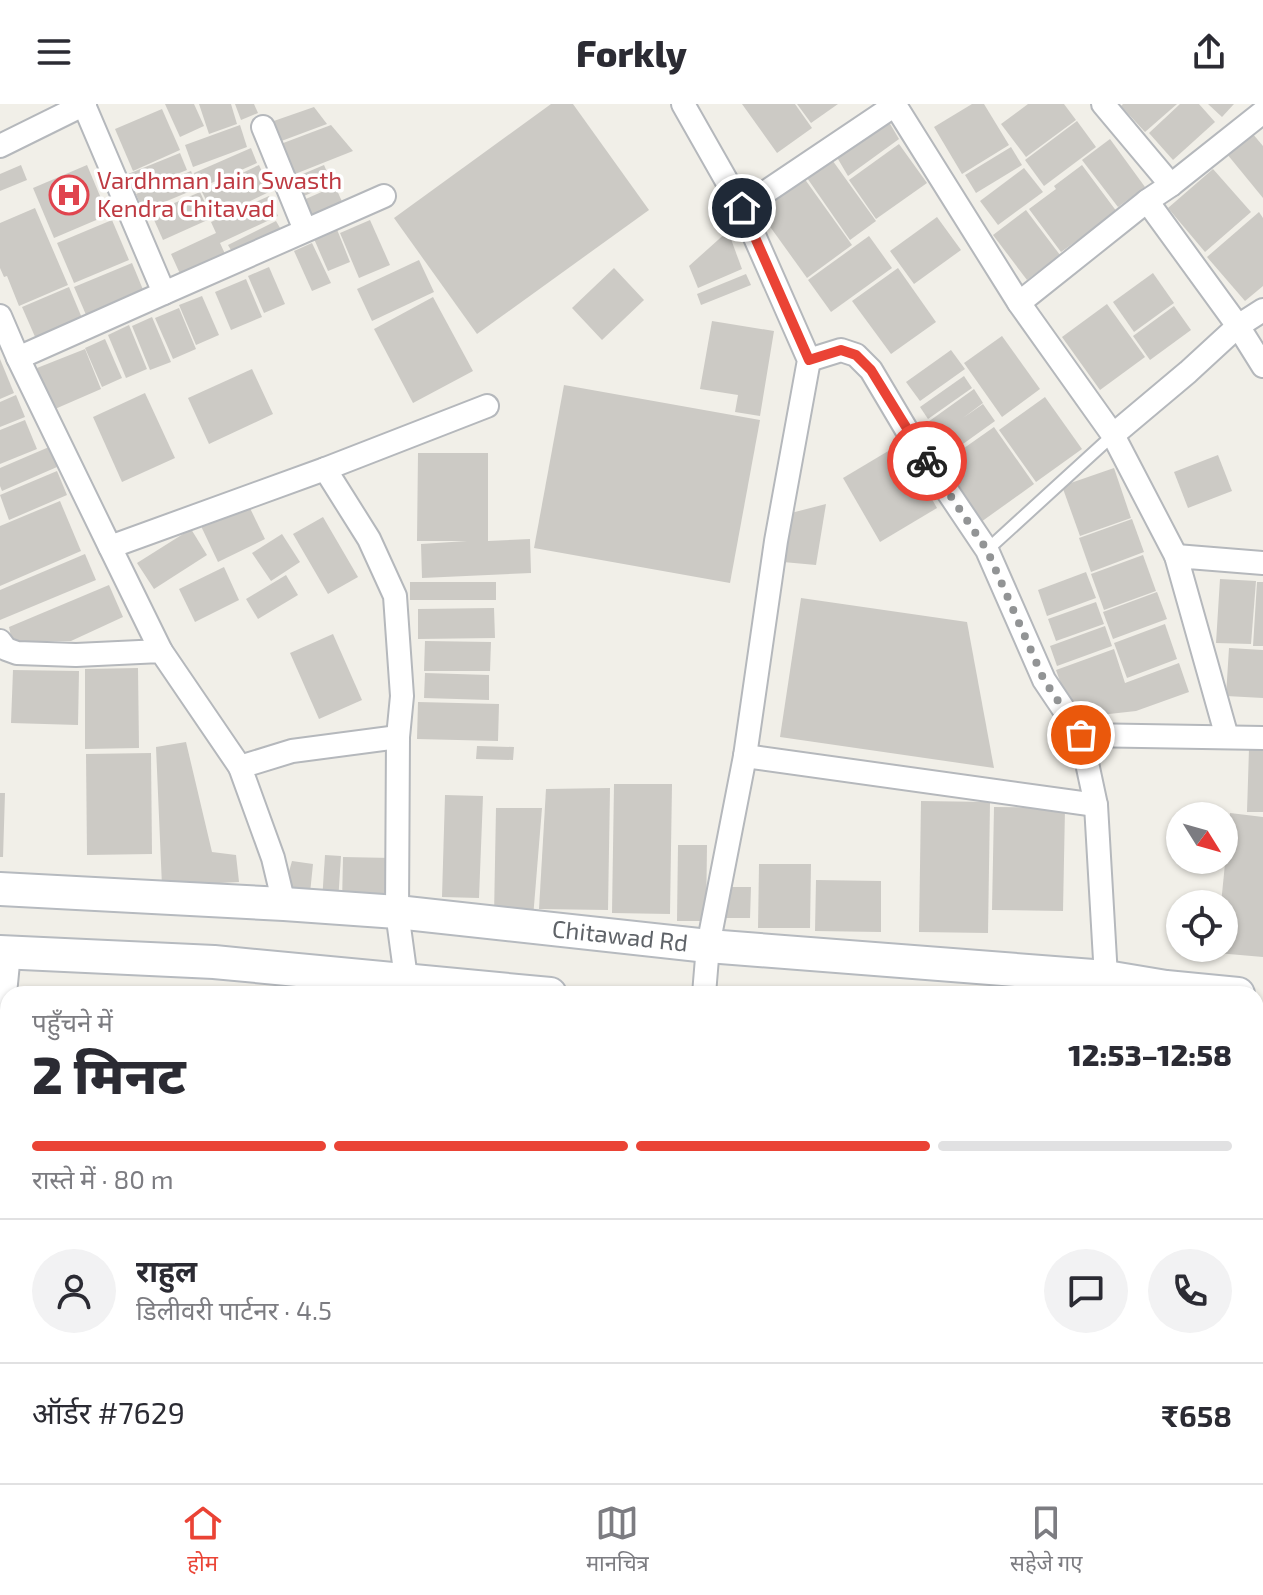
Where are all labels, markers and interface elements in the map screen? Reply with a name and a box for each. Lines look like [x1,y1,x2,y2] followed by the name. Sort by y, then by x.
[32,30,76,74] icon: menu
[1187,30,1231,74] icon: share
[576,31,687,74] text: Forkly
[97,165,342,222] place label: Vardhman Jain Swasth Kendra Chitavad
[48,174,90,216] hospital icon: Vardhman Jain Swasth Kendra Chitavad
[708,174,776,242] pin
[720,186,764,230] icon: home
[887,421,967,501] courier
[905,439,949,483] icon: bike
[1047,701,1115,769] pin
[1059,713,1103,757] icon: bag
[1166,802,1238,874] north arrow
[1166,802,1238,962] map controls
[1166,890,1238,962] button: locate
[551,913,690,957] street label: Chitawad Rd
[32,1006,113,1037] text: पहुँचने में
[1068,1036,1232,1072] text: 12:53–12:58
[32,1042,186,1104] text: 2 मिनट
[32,1163,173,1194] text: रास्ते में · 80 m
[32,1249,116,1333] button: person
[1044,1249,1128,1333] button: chat
[1148,1249,1232,1333] button: phone
[136,1252,197,1288] text: राहुल
[136,1294,332,1325] text: डिलीवरी पार्टनर · 4.5
[32,1394,185,1430] text: ऑर्डर #7629
[1161,1397,1232,1433] text: ₹658
[181,1501,225,1580] tab: होम
[586,1501,649,1580] tab: मानचित्र
[1010,1501,1082,1580] tab: सहेजे गए

